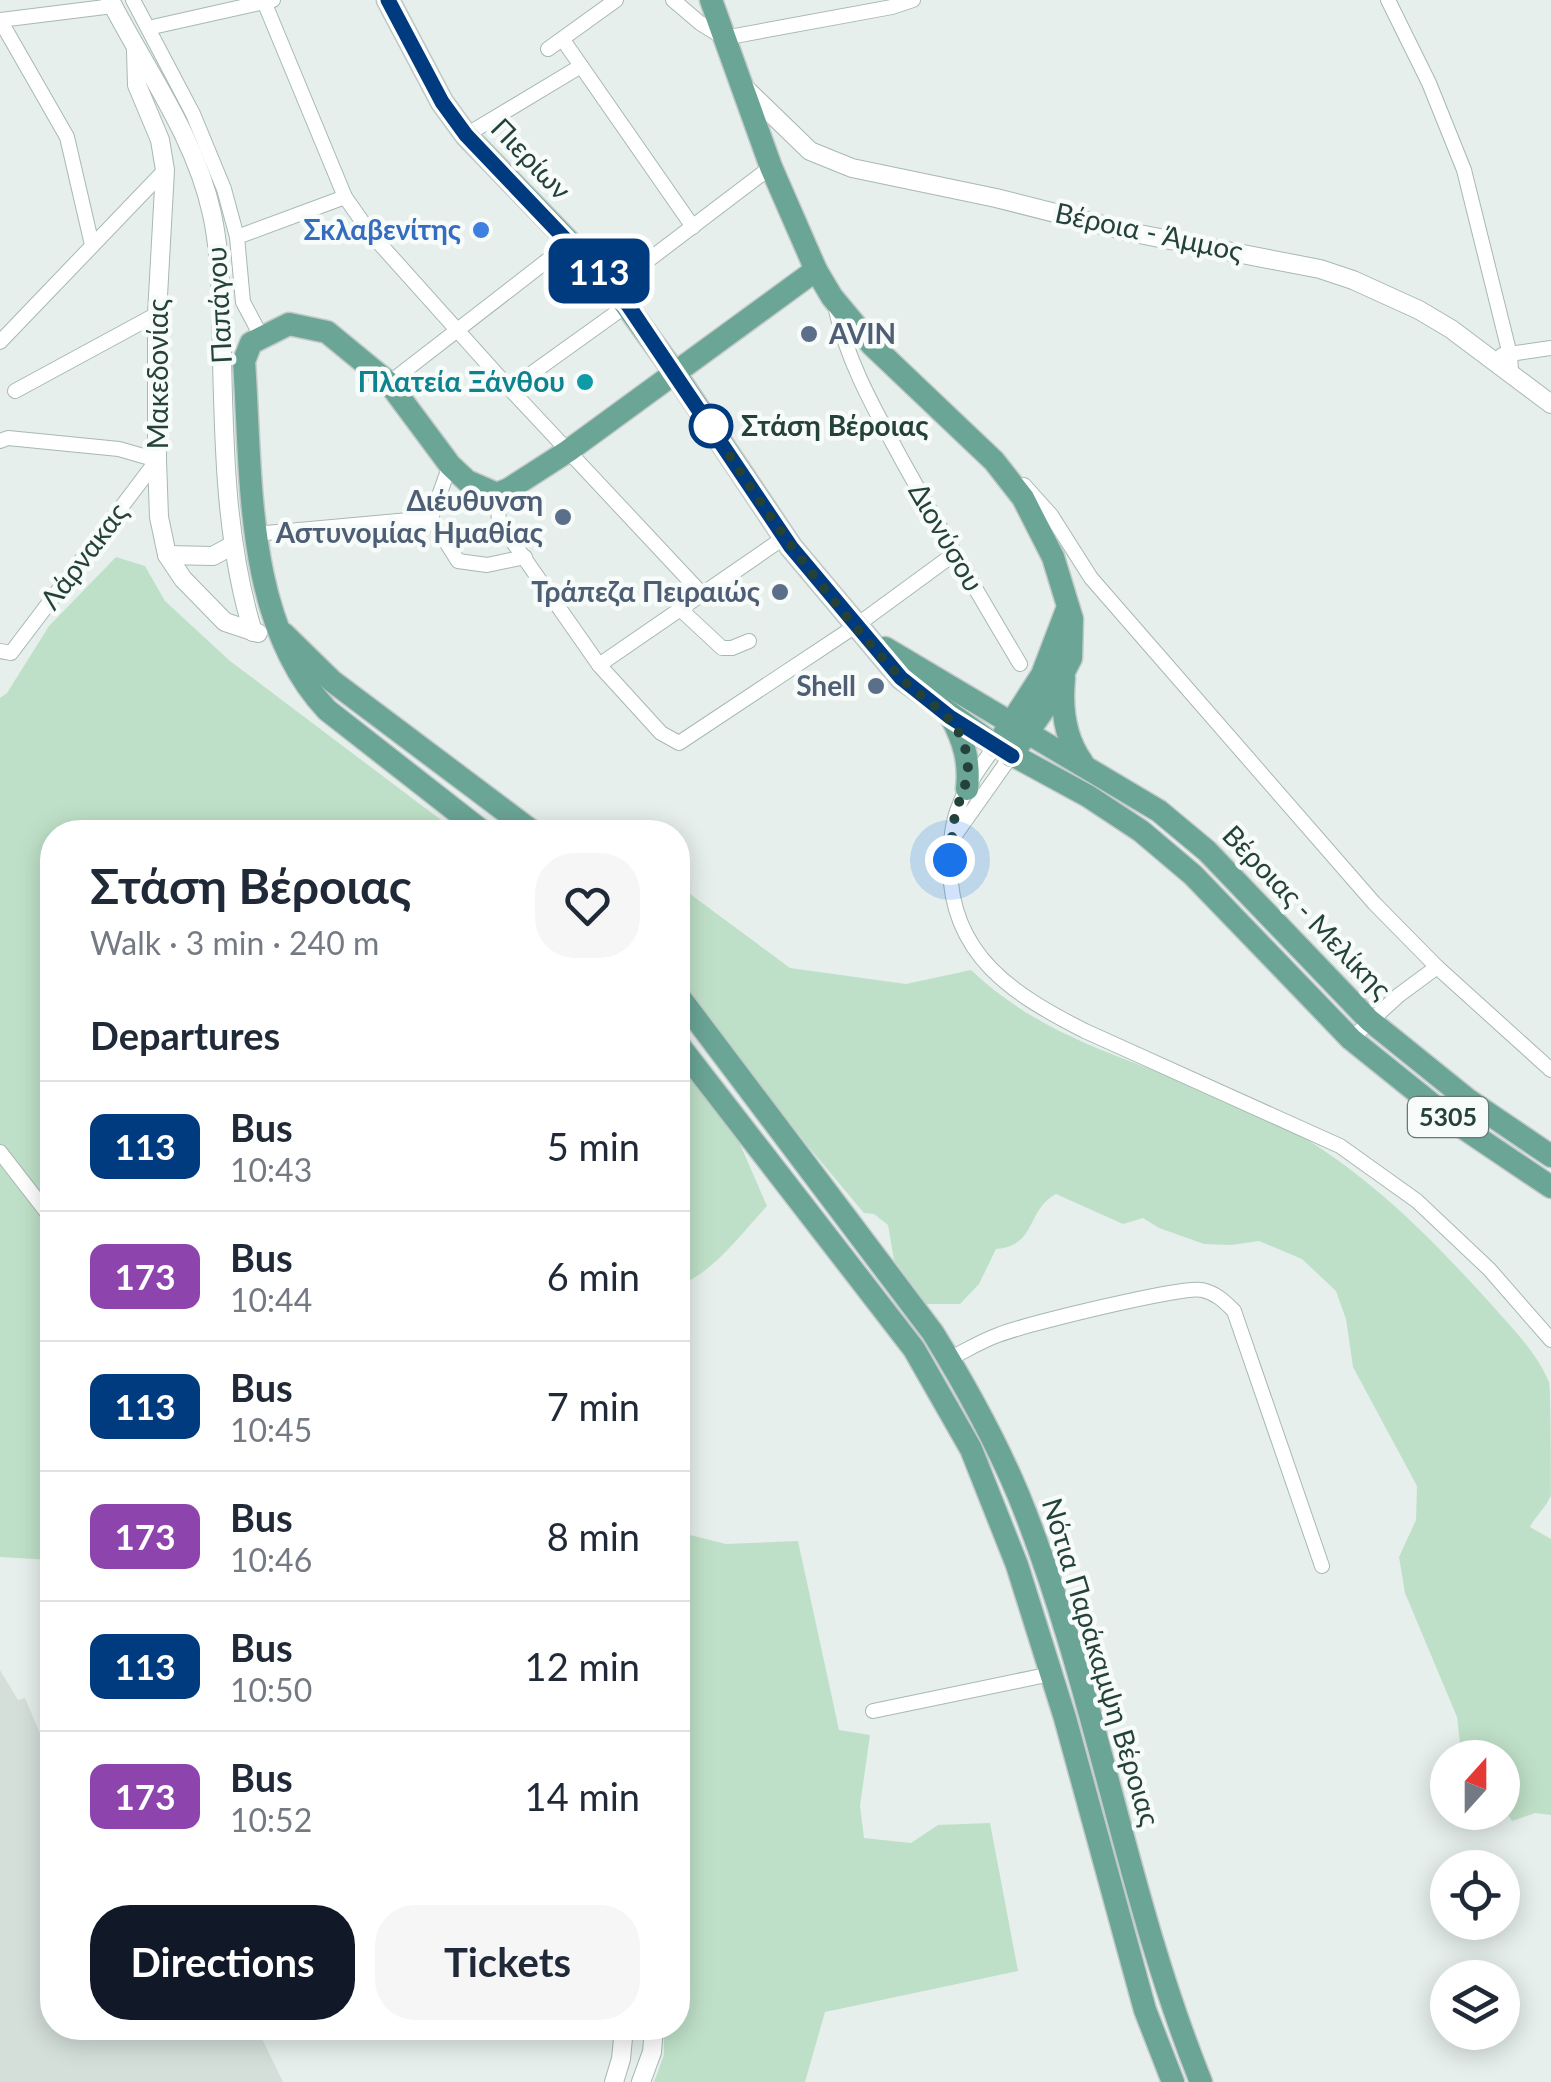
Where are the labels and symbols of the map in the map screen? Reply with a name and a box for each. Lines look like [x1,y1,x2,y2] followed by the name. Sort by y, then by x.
[485,111,579,206] street label: Πιερίων
[1052,195,1246,268] street label: Βέροια - Άμμος
[303,212,461,246] place label: Σκλαβενίτης
[470,219,492,241] marker: Σκλαβενίτης
[542,238,656,304] line badge: 113
[198,246,238,364] street label: Παπάγου
[140,299,174,449] street label: Μακεδονίας
[828,316,896,350] place label: AVIN
[798,323,820,345] marker: AVIN
[358,364,565,398] place label: Πλατεία Ξάνθου
[574,371,596,393] marker: Πλατεία Ξάνθου
[690,405,732,447] marker: Στάση Βέροιας
[741,408,929,442] place label: Στάση Βέροιας
[902,476,991,597] street label: Διονύσου
[275,483,543,549] place label: Διέυθυνση Αστυνομίας Ημαθίας
[32,496,134,615] street label: Λάρνακας
[552,506,574,528] marker: Διέυθυνση Αστυνομίας Ημαθίας
[531,574,760,608] place label: Τράπεζα Πειραιώς
[769,581,791,603] marker: Τράπεζα Πειραιώς
[796,668,856,702] place label: Shell
[865,675,887,697] marker: Shell
[1216,817,1399,1005] street label: Βέροιας - Μελίκης
[925,835,975,885] your location
[1408,1097,1488,1137] road number: 5305
[1036,1494,1168,1830] street label: Νότια Παράκαμψη Βέροιας
[1430,1740,1520,1830] north arrow

